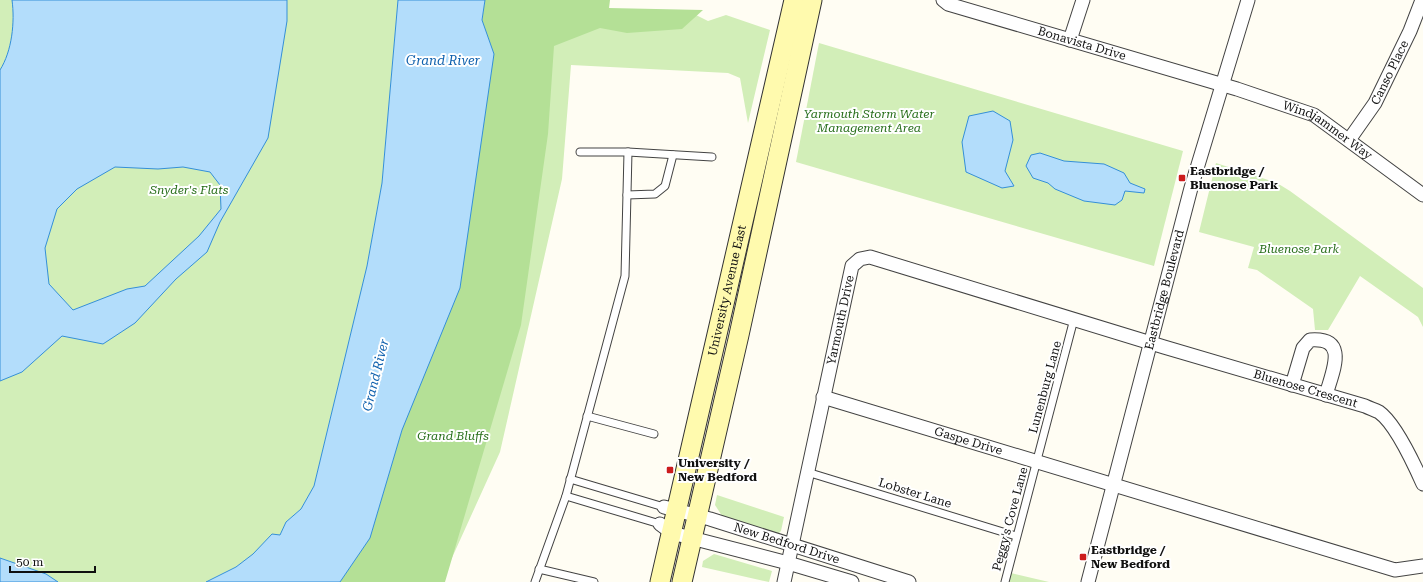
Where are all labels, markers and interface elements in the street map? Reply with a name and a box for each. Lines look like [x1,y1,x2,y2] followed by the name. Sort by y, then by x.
[1036,24,1128,63] street label: Bonavista Drive
[1368,38,1412,107] street label: Canso Place
[406,53,480,68] water label: Grand River
[1281,98,1376,163] street label: Windjammer Way
[804,107,934,135] park label: Yarmouth Storm Water Management Area
[1190,164,1279,192] place label: Eastbridge / Bluenose Park
[1177,173,1187,183] marker: Eastbridge / Bluenose Park
[149,183,229,197] park label: Snyder's Flats
[705,223,749,358] street label: University Avenue East
[1142,228,1187,351] street label: Eastbridge Boulevard
[1258,242,1339,256] park label: Bluenose Park
[824,274,857,366] street label: Yarmouth Drive
[359,337,392,413] water label: Grand River
[1026,339,1064,435] street label: Lunenburg Lane
[1252,367,1360,411] street label: Bluenose Crescent
[933,424,1005,458] street label: Gaspe Drive
[417,429,489,443] park label: Grand Bluffs
[678,456,757,484] place label: University / New Bedford
[665,465,675,475] marker: University / New Bedford
[989,465,1031,572] street label: Peggy's Cove Lane
[877,475,954,511] street label: Lobster Lane
[732,520,842,567] street label: New Bedford Drive
[1091,543,1170,571] place label: Eastbridge / New Bedford
[10,548,95,574] scale bar
[1078,552,1088,562] marker: Eastbridge / New Bedford
[16,555,43,569] text: 50 m

